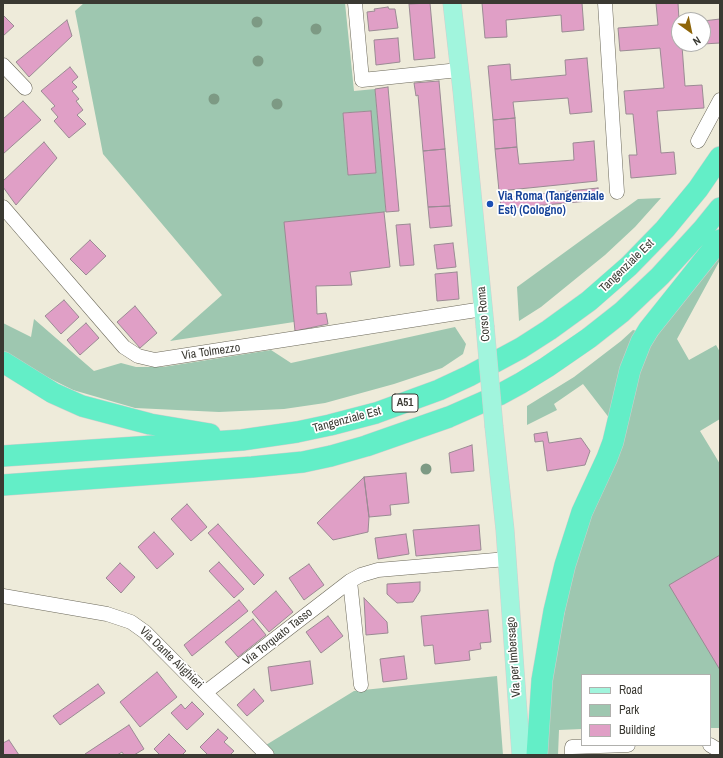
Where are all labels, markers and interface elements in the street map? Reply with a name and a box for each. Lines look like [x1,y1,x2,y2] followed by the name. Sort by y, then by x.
[671,12,711,52] north arrow
[690,34,704,49] text: N
[498,190,604,218] place label: Via Roma (Tangenziale Est) (Cologno)
[485,199,495,209] marker: Via Roma (Tangenziale Est) (Cologno)
[597,236,657,296] street label: Tangenziale Est
[474,286,494,342] street label: Corso Roma
[181,341,241,363] street label: Via Tolmezzo
[392,394,418,412] road number: A51
[311,404,383,436] street label: Tangenziale Est
[240,605,316,669] street label: Via Torquato Tasso
[504,616,524,698] street label: Via per Imbersago
[136,624,206,692] street label: Via Dante Alighieri
[581,674,711,746] legend
[619,682,643,698] text: Road
[619,702,639,718] text: Park
[619,722,655,738] text: Building

